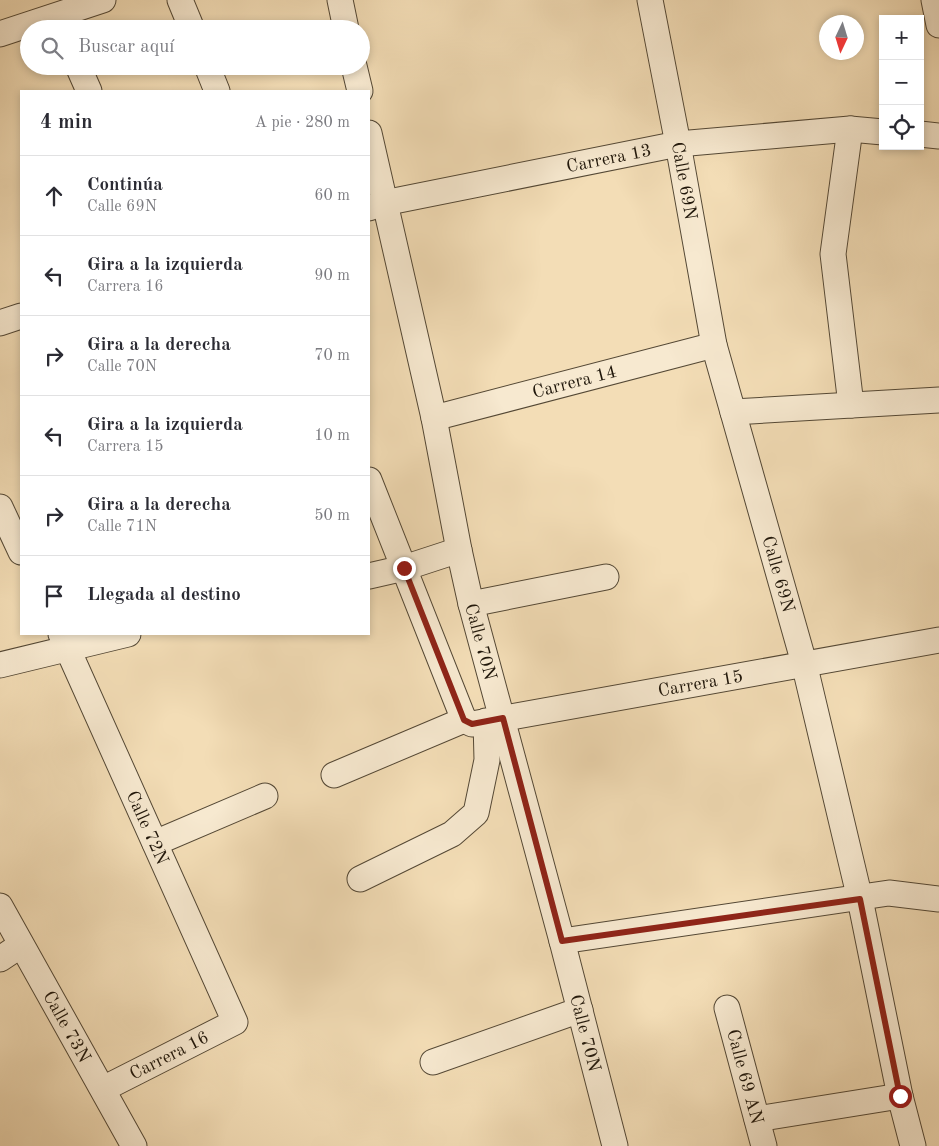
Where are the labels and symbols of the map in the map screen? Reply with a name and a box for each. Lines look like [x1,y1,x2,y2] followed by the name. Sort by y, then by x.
[819,15,864,60] north arrow
[668,141,699,221] street label: Calle 69N
[565,142,653,176] street label: Carrera 13
[531,363,619,402] street label: Carrera 14
[758,534,797,615] street label: Calle 69N
[393,557,416,580] route end
[461,602,499,682] street label: Calle 70N
[657,667,745,700] street label: Carrera 15
[122,788,171,868] street label: Calle 72N
[39,988,94,1066] street label: Calle 73N
[566,993,603,1074] street label: Calle 70N
[723,1027,766,1126] street label: Calle 69 AN
[127,1028,212,1083] street label: Carrera 16
[889,1085,912,1108] route start

